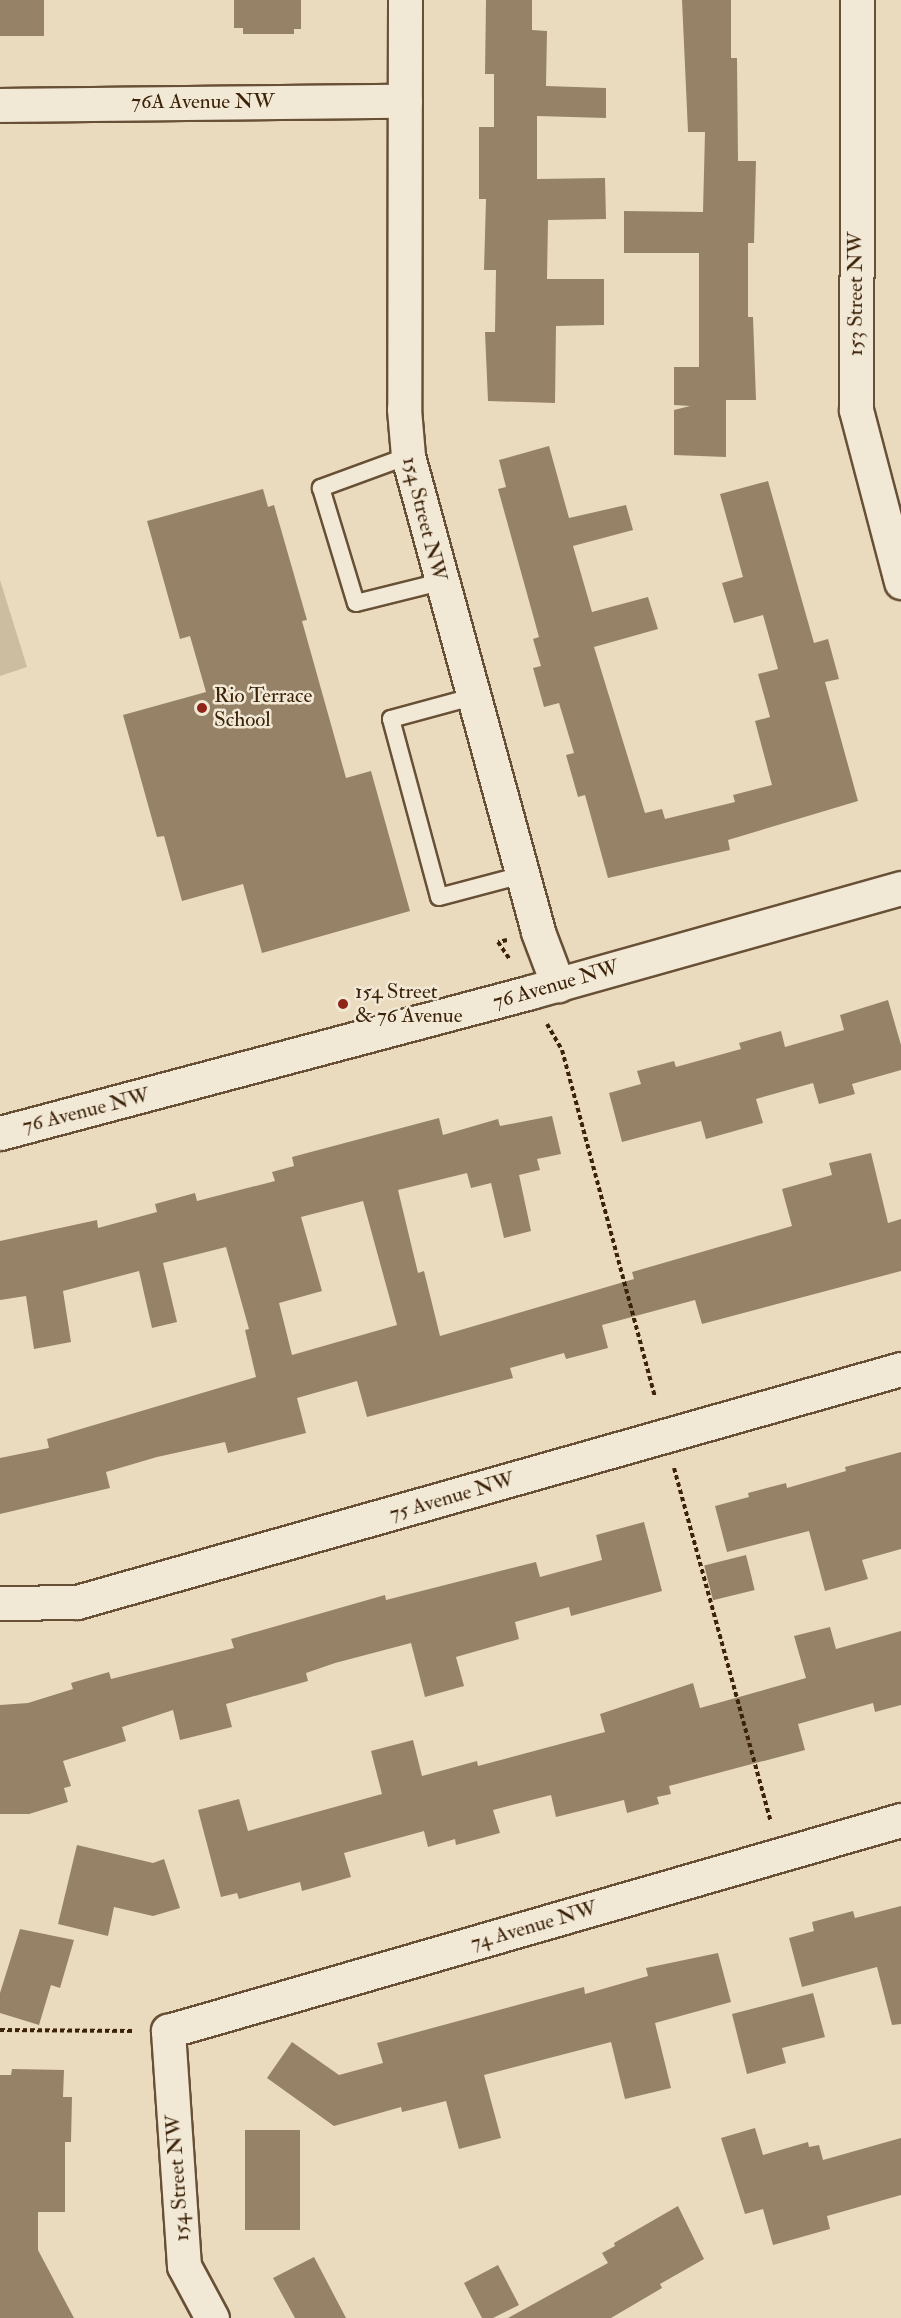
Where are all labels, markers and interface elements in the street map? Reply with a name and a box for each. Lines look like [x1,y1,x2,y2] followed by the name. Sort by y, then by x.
[131,89,275,115] street label: 76A Avenue NW
[843,232,869,356] street label: 153 Street NW
[396,454,452,584] street label: 154 Street NW
[214,683,312,733] place label: Rio Terrace School
[195,701,209,715] marker: Rio Terrace School
[490,955,622,1015] street label: 76 Avenue NW
[355,979,462,1029] place label: 154 Street & 76 Avenue
[336,997,350,1011] marker: 154 Street & 76 Avenue
[20,1083,152,1139] street label: 76 Avenue NW
[387,1467,517,1527] street label: 75 Avenue NW
[468,1896,600,1956] street label: 74 Avenue NW
[161,2114,195,2242] street label: 154 Street NW

